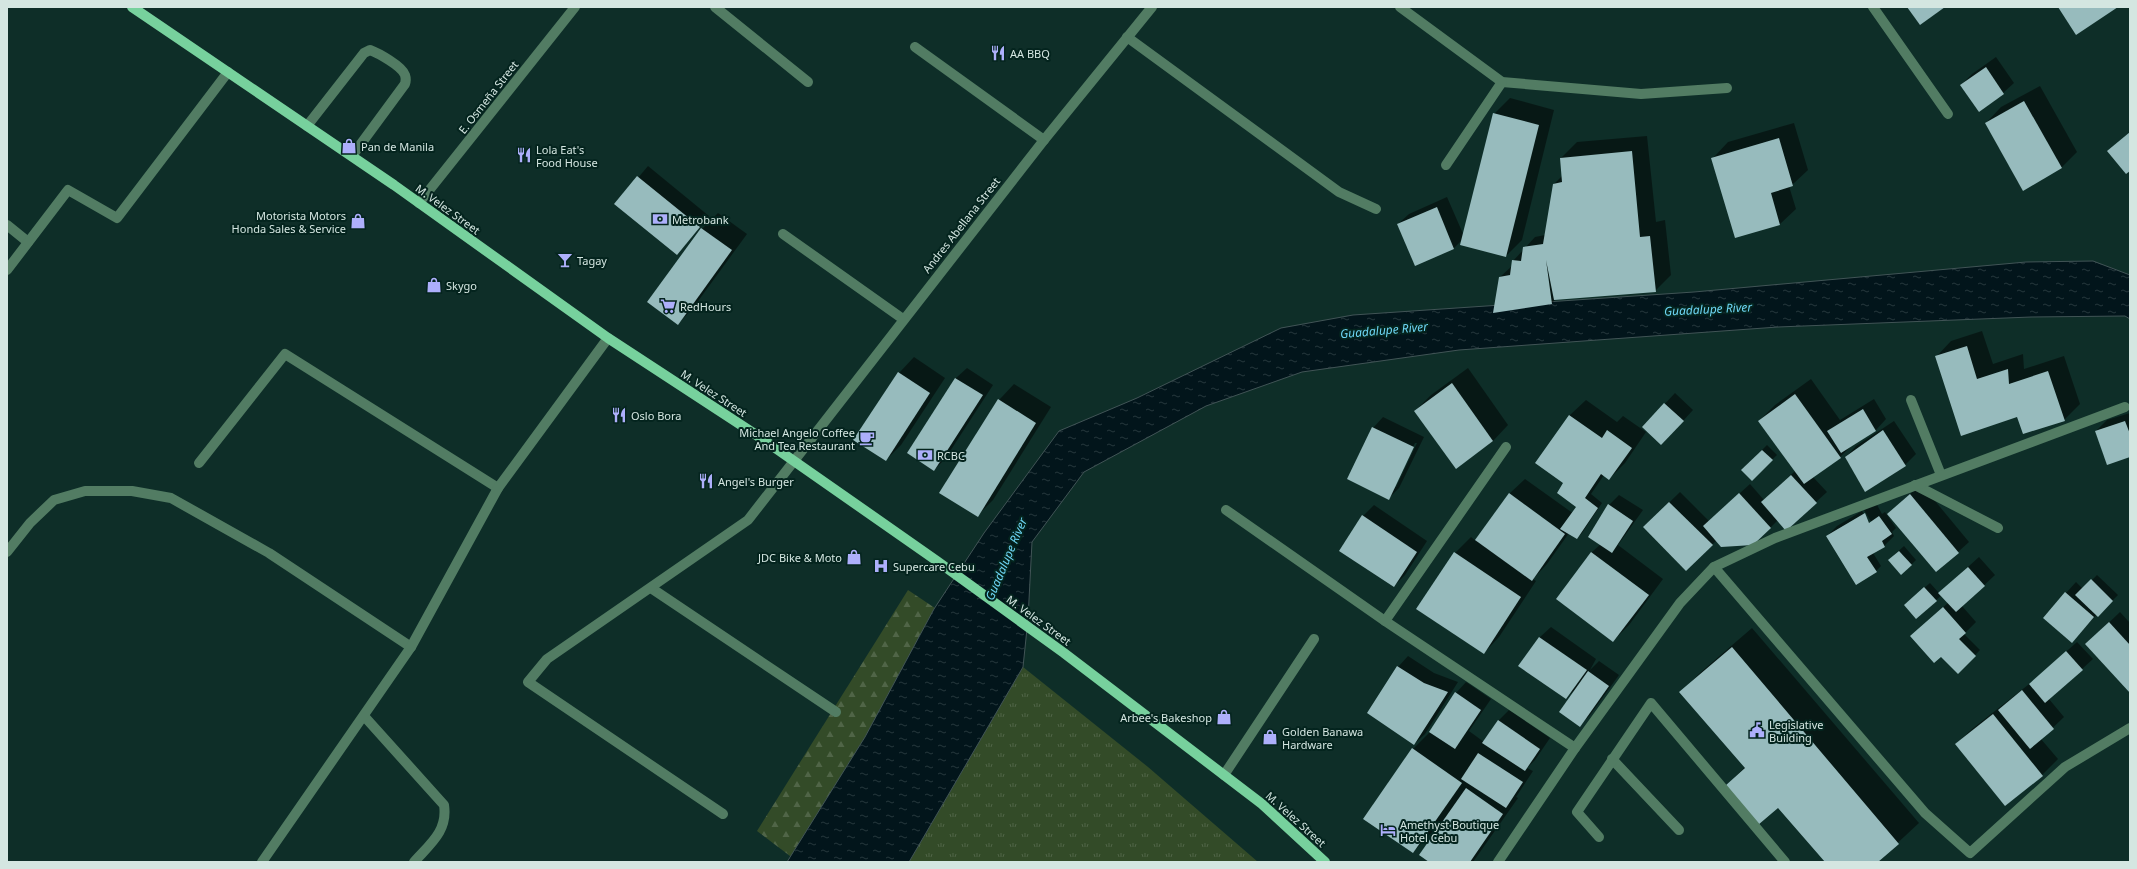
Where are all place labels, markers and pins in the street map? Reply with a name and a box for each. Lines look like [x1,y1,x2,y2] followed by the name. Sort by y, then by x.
[989,44,1007,62] restaurant icon: AA BBQ
[1010,46,1050,61] place label: AA BBQ
[340,137,358,155] shop icon: Pan de Manila
[361,139,434,154] place label: Pan de Manila
[536,142,598,170] place label: Lola Eat's Food House
[515,146,533,164] restaurant icon: Lola Eat's Food House
[232,208,346,236] place label: Motorista Motors Honda Sales & Service
[651,210,669,228] bank icon: Metrobank
[349,212,367,230] shop icon: Motorista Motors Honda Sales & Service
[672,212,729,227] place label: Metrobank
[556,251,574,269] bar icon: Tagay
[577,253,607,268] place label: Tagay
[425,276,443,294] shop icon: Skygo
[446,278,477,293] place label: Skygo
[659,297,677,315] supermarket icon: RedHours
[680,299,731,314] place label: RedHours
[610,406,628,424] restaurant icon: Oslo Bora
[631,408,682,423] place label: Oslo Bora
[739,425,855,453] place label: Michael Angelo Coffee And Tea Restaurant
[858,429,876,447] cafe icon: Michael Angelo Coffee And Tea Restaurant
[916,446,934,464] bank icon: RCBC
[937,448,965,463] place label: RCBC
[697,472,715,490] restaurant icon: Angel's Burger
[718,474,794,489] place label: Angel's Burger
[845,548,863,566] shop icon: JDC Bike & Moto
[757,550,842,565] place label: JDC Bike & Moto
[872,557,890,575] hospital icon: Supercare Cebu
[893,559,975,574] place label: Supercare Cebu
[1215,708,1233,726] shop icon: Arbee's Bakeshop
[1120,710,1212,725] place label: Arbee's Bakeshop
[1769,717,1823,745] place label: Legislative Building
[1748,721,1766,739] public building icon: Legislative Building
[1282,724,1363,752] place label: Golden Banawa Hardware
[1261,728,1279,746] shop icon: Golden Banawa Hardware
[1400,817,1499,845] place label: Amethyst Boutique Hotel Cebu
[1379,821,1397,839] hotel icon: Amethyst Boutique Hotel Cebu

